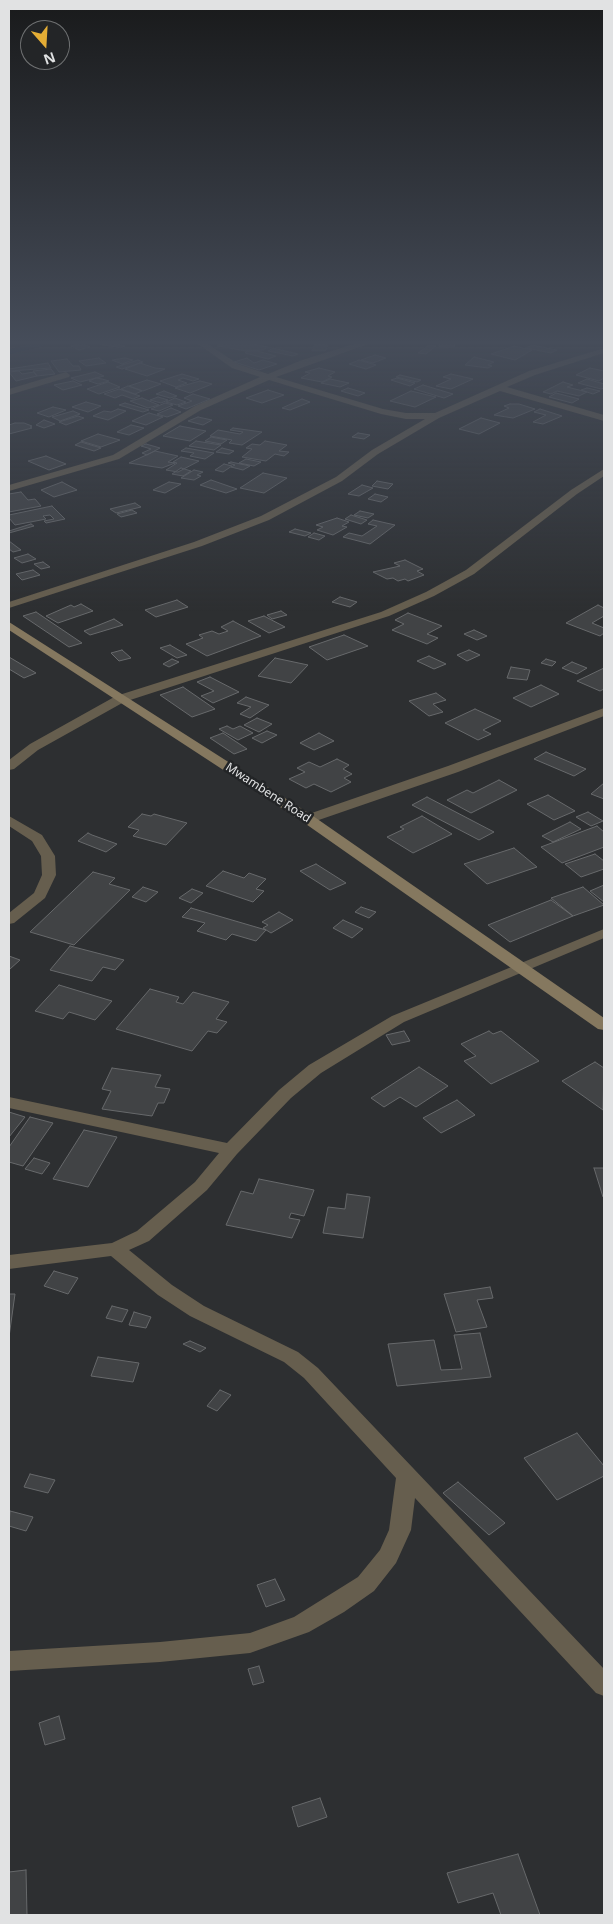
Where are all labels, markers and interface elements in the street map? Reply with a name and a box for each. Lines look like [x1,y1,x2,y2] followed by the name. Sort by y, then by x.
[20,20,70,70] north arrow
[41,48,58,70] text: N
[223,760,313,826] street label: Mwambene Road

